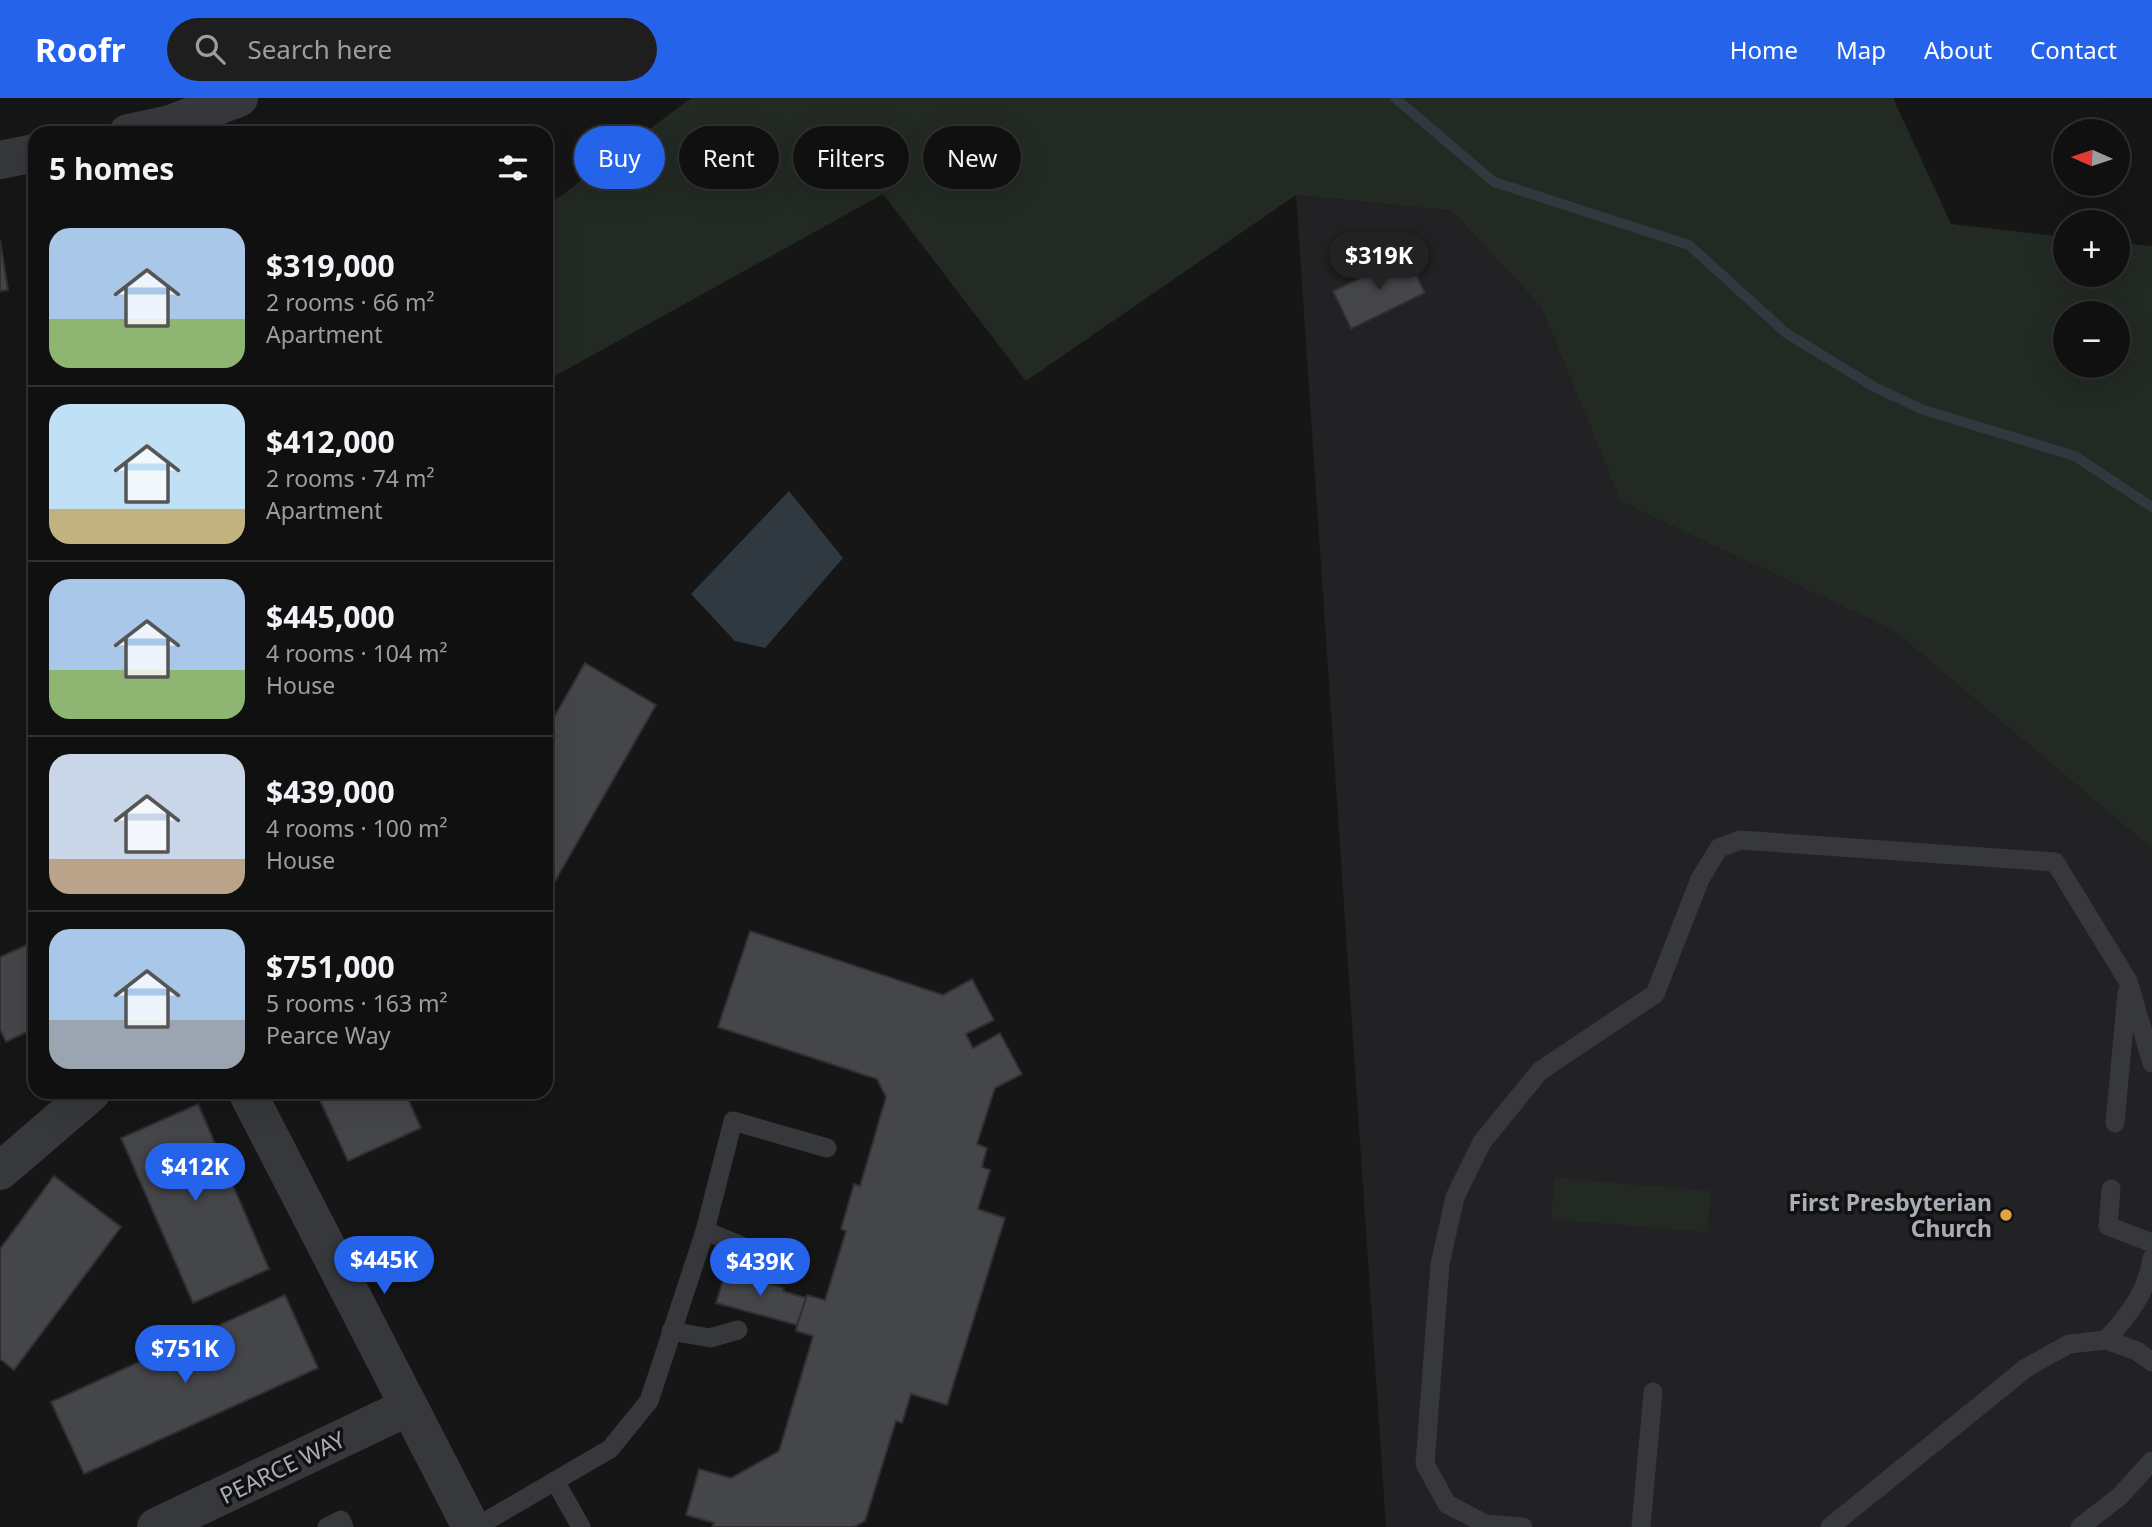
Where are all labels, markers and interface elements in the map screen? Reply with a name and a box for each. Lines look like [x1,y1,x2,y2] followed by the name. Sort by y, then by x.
[167,18,657,81] search box
[35,27,125,72] text: Roofr
[191,30,229,68] icon: search
[247,31,392,67] text: Search here
[1730,33,1798,66] text: Home
[1836,33,1886,66] text: Map
[1924,33,1992,66] text: About
[2030,33,2117,66] text: Contact
[2053,119,2130,196] north arrow
[2053,119,2130,378] map controls
[574,126,665,189] chip: Buy
[679,126,779,189] chip: Rent
[793,126,909,189] chip: Filters
[923,126,1021,189] chip: New
[49,148,174,189] text: 5 homes
[494,149,532,187] icon: filters
[2053,210,2130,287] button: +
[1330,232,1428,292] pin: $319K
[1345,239,1413,271] text: $319K
[266,245,395,286] text: $319,000
[105,256,189,340] icon: home
[266,286,435,318] text: 2 rooms · 66 m²
[2053,301,2130,378] button: −
[266,318,383,350] text: Apartment
[266,421,395,462] text: $412,000
[105,432,189,516] icon: home
[266,462,435,494] text: 2 rooms · 74 m²
[266,494,383,526] text: Apartment
[266,596,395,637] text: $445,000
[105,607,189,691] icon: home
[266,637,448,669] text: 4 rooms · 104 m²
[266,669,335,701] text: House
[266,771,395,812] text: $439,000
[105,782,189,866] icon: home
[266,812,448,844] text: 4 rooms · 100 m²
[266,844,335,876] text: House
[266,946,395,987] text: $751,000
[105,957,189,1041] icon: home
[266,987,448,1019] text: 5 rooms · 163 m²
[266,1019,390,1051] text: Pearce Way
[146,1144,244,1203] pin: $412K
[161,1150,229,1182] text: $412K
[1789,1186,1992,1244] place label: First Presbyterian Church
[1998,1207,2014,1223] marker: First Presbyterian Church
[335,1236,433,1296] pin: $445K
[711,1238,809,1298] pin: $439K
[350,1243,418,1275] text: $445K
[726,1245,794,1277] text: $439K
[136,1326,234,1385] pin: $751K
[151,1332,219,1364] text: $751K
[214,1422,351,1511] street label: PEARCE WAY

